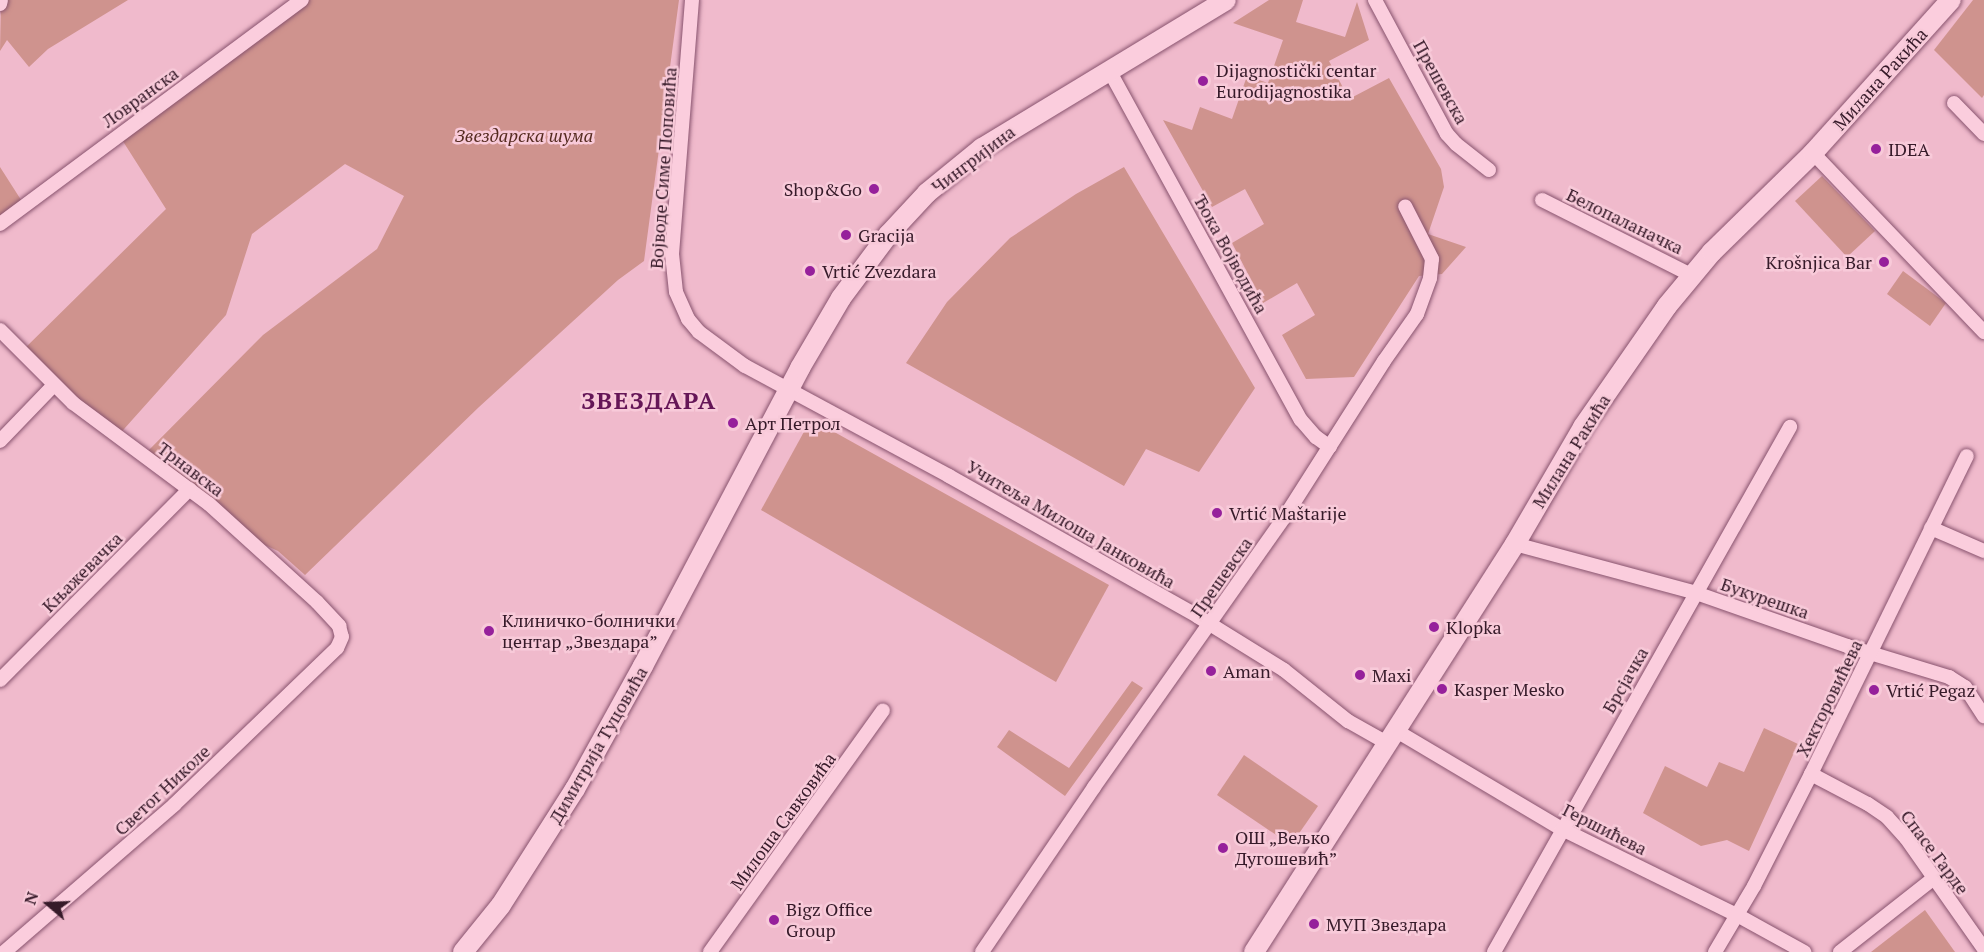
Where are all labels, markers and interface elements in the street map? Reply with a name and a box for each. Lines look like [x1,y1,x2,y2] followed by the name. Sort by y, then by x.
[1828,23,1932,135] street label: Милана Ракића
[1409,36,1473,128] street label: Прешевска
[1216,60,1376,103] place label: Dijagnostički centar Eurodijagnostika
[98,62,182,132] street label: Ловранска
[645,66,681,270] street label: Војводе Симе Поповића
[1194,72,1212,90] marker: Dijagnostički centar Eurodijagnostika
[927,121,1019,197] street label: Чингријина
[455,124,593,146] park label: Звездарска шума
[1888,138,1930,160] place label: IDEA
[1869,142,1883,156] marker: IDEA
[784,178,862,200] place label: Shop&Go
[867,182,881,196] marker: Shop&Go
[1563,183,1687,259] street label: Белопаланачка
[1189,191,1273,317] street label: Ђока Војводића
[858,224,914,246] place label: Gracija
[839,228,853,242] marker: Gracija
[1765,251,1872,273] place label: Krošnjica Bar
[1877,255,1891,269] marker: Krošnjica Bar
[822,260,937,282] place label: Vrtić Zvezdara
[803,264,817,278] marker: Vrtić Zvezdara
[581,387,717,415] district label: ЗВЕЗДАРА
[1527,390,1615,512] street label: Милана Ракића
[745,412,841,434] place label: Арт Петрол
[726,416,740,430] marker: Арт Петрол
[154,437,228,501] street label: Трнавска
[963,455,1179,593] street label: Учитеља Милоша Јанковића
[1229,502,1346,524] place label: Vrtić Maštarije
[1210,506,1224,520] marker: Vrtić Maštarije
[37,527,127,617] street label: Књажевачка
[1186,533,1256,621] street label: Прешевска
[1718,573,1812,623] street label: Букурешка
[502,610,676,652] place label: Клиничко-болнички центар „Звездара”
[1446,616,1502,638] place label: Klopka
[1427,620,1441,634] marker: Klopka
[480,622,498,640] marker: Клиничко-болнички центар „Звездара”
[1791,636,1867,760] street label: Хекторовићева
[1598,643,1652,717] street label: Брсјачка
[1223,660,1271,682] place label: Aman
[544,663,652,827] street label: Димитрија Туцовића
[1204,664,1218,678] marker: Aman
[1372,664,1411,686] place label: Maxi
[1353,668,1367,682] marker: Maxi
[1454,678,1565,700] place label: Kasper Mesko
[1886,679,1975,701] place label: Vrtić Pegaz
[1435,682,1449,696] marker: Kasper Mesko
[1867,683,1881,697] marker: Vrtić Pegaz
[110,740,214,840] street label: Светог Николе
[726,748,840,894] street label: Милоша Савковића
[1559,799,1651,859] street label: Гершићева
[1896,806,1974,898] street label: Спасе Гарде
[1235,827,1337,870] place label: ОШ „Вељко Дугошевић”
[1216,841,1230,855] marker: ОШ „Вељко Дугошевић”
[18,874,78,934] north arrow
[19,889,43,907] text: N
[786,899,873,942] place label: Bigz Office Group
[767,913,781,927] marker: Bigz Office Group
[1326,913,1447,935] place label: МУП Звездара
[1307,917,1321,931] marker: МУП Звездара

